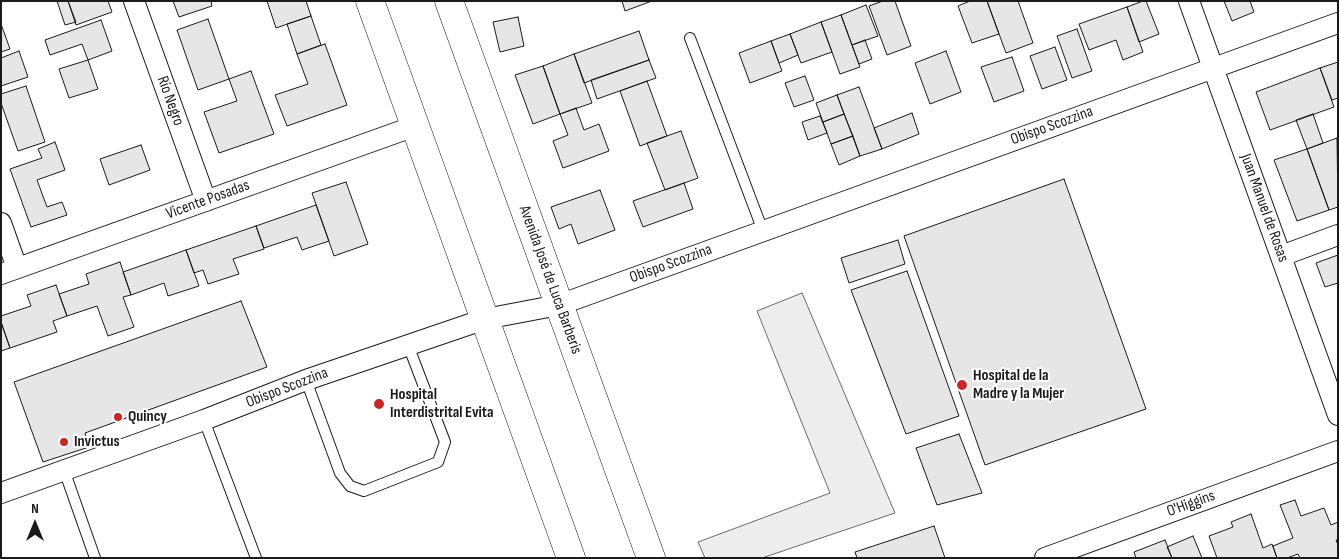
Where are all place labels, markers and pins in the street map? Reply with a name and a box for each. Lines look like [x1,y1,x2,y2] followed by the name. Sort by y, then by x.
[973,366,1064,404] place label: Hospital de la Madre y la Mujer
[955,378,969,392] marker: Hospital de la Madre y la Mujer
[390,385,494,423] place label: Hospital Interdistrital Evita
[372,397,386,411] marker: Hospital Interdistrital Evita
[128,407,167,427] place label: Quincy
[112,411,124,423] marker: Quincy
[74,432,120,452] place label: Invictus
[58,436,70,448] marker: Invictus

